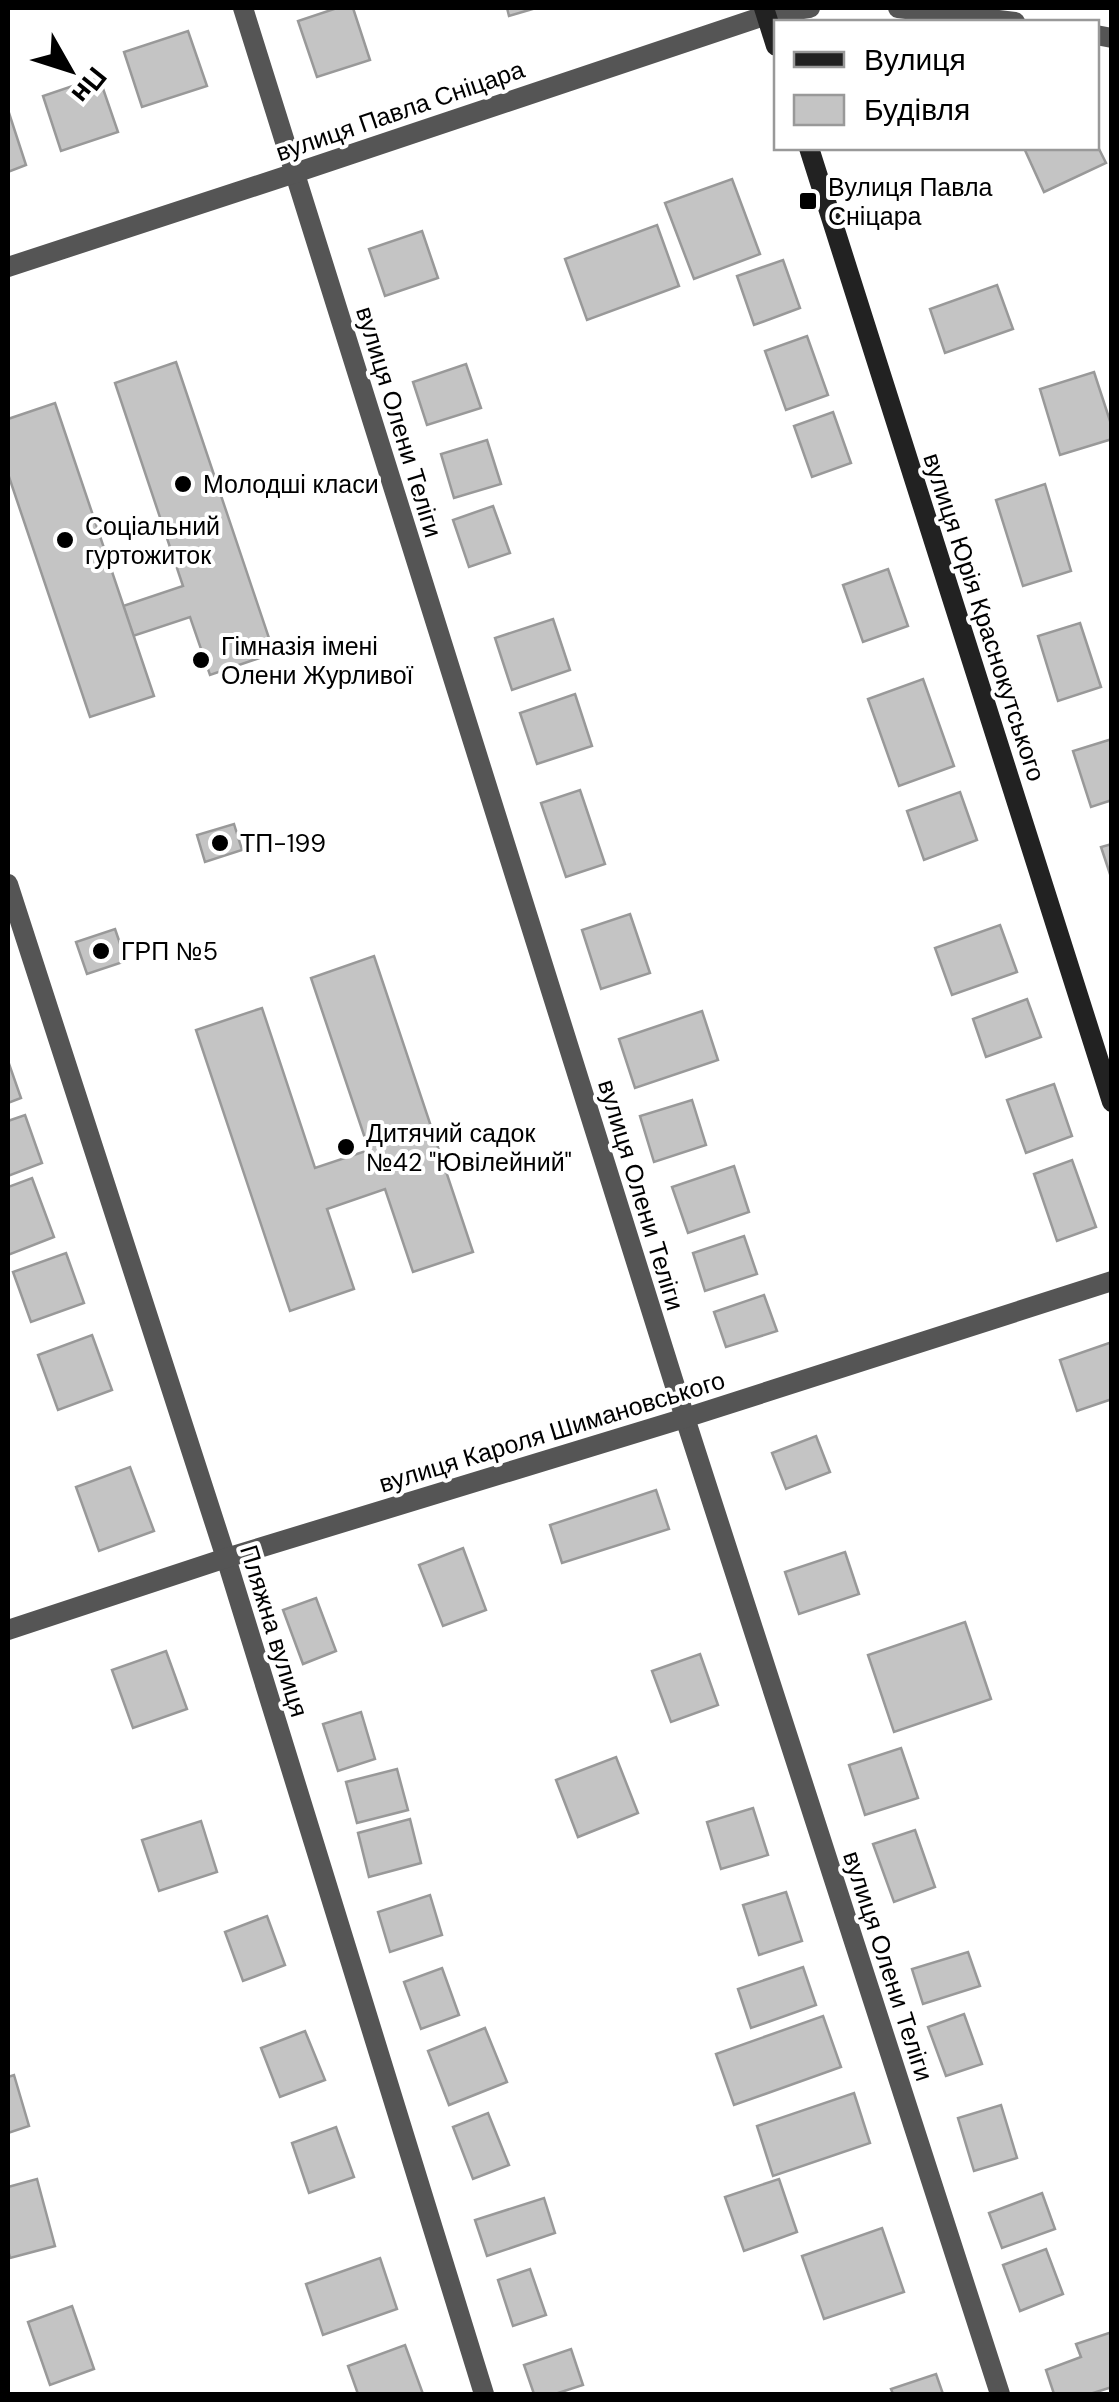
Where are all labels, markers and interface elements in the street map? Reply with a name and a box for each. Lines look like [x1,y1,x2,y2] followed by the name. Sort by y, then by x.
[20,20,120,120] north arrow
[774,20,1099,150] legend
[864,40,966,79] text: Вулиця
[271,53,529,169] street label: вулиця Павла Сніцара
[63,59,115,111] text: Пн
[864,90,970,129] text: Будівля
[828,171,993,233] place label: Вулиця Павла Сніцара
[797,190,819,212] marker: Вулиця Павла Сніцара
[348,302,450,542] street label: вулиця Олени Теліги
[915,449,1053,785] street label: вулиця Юрія Краснокутського
[203,468,379,501] place label: Молодші класи
[172,473,194,495] marker: Молодші класи
[85,510,220,572] place label: Соціальний гуртожиток
[54,529,76,551] marker: Соціальний гуртожиток
[221,630,414,692] place label: Гімназія імені Олени Журливої
[190,649,212,671] marker: Гімназія імені Олени Журливої
[240,827,326,860] place label: ТП-199
[209,832,231,854] marker: ТП-199
[121,935,218,968] place label: ГРП №5
[90,940,112,962] marker: ГРП №5
[590,1075,692,1315] street label: вулиця Олени Теліги
[366,1117,572,1179] place label: Дитячий садок №42 "Ювілейний"
[335,1136,357,1158] marker: Дитячий садок №42 "Ювілейний"
[375,1364,729,1500] street label: вулиця Кароля Шимановського
[232,1541,316,1721] street label: Пляжна вулиця
[835,1847,941,2085] street label: вулиця Олени Теліги

